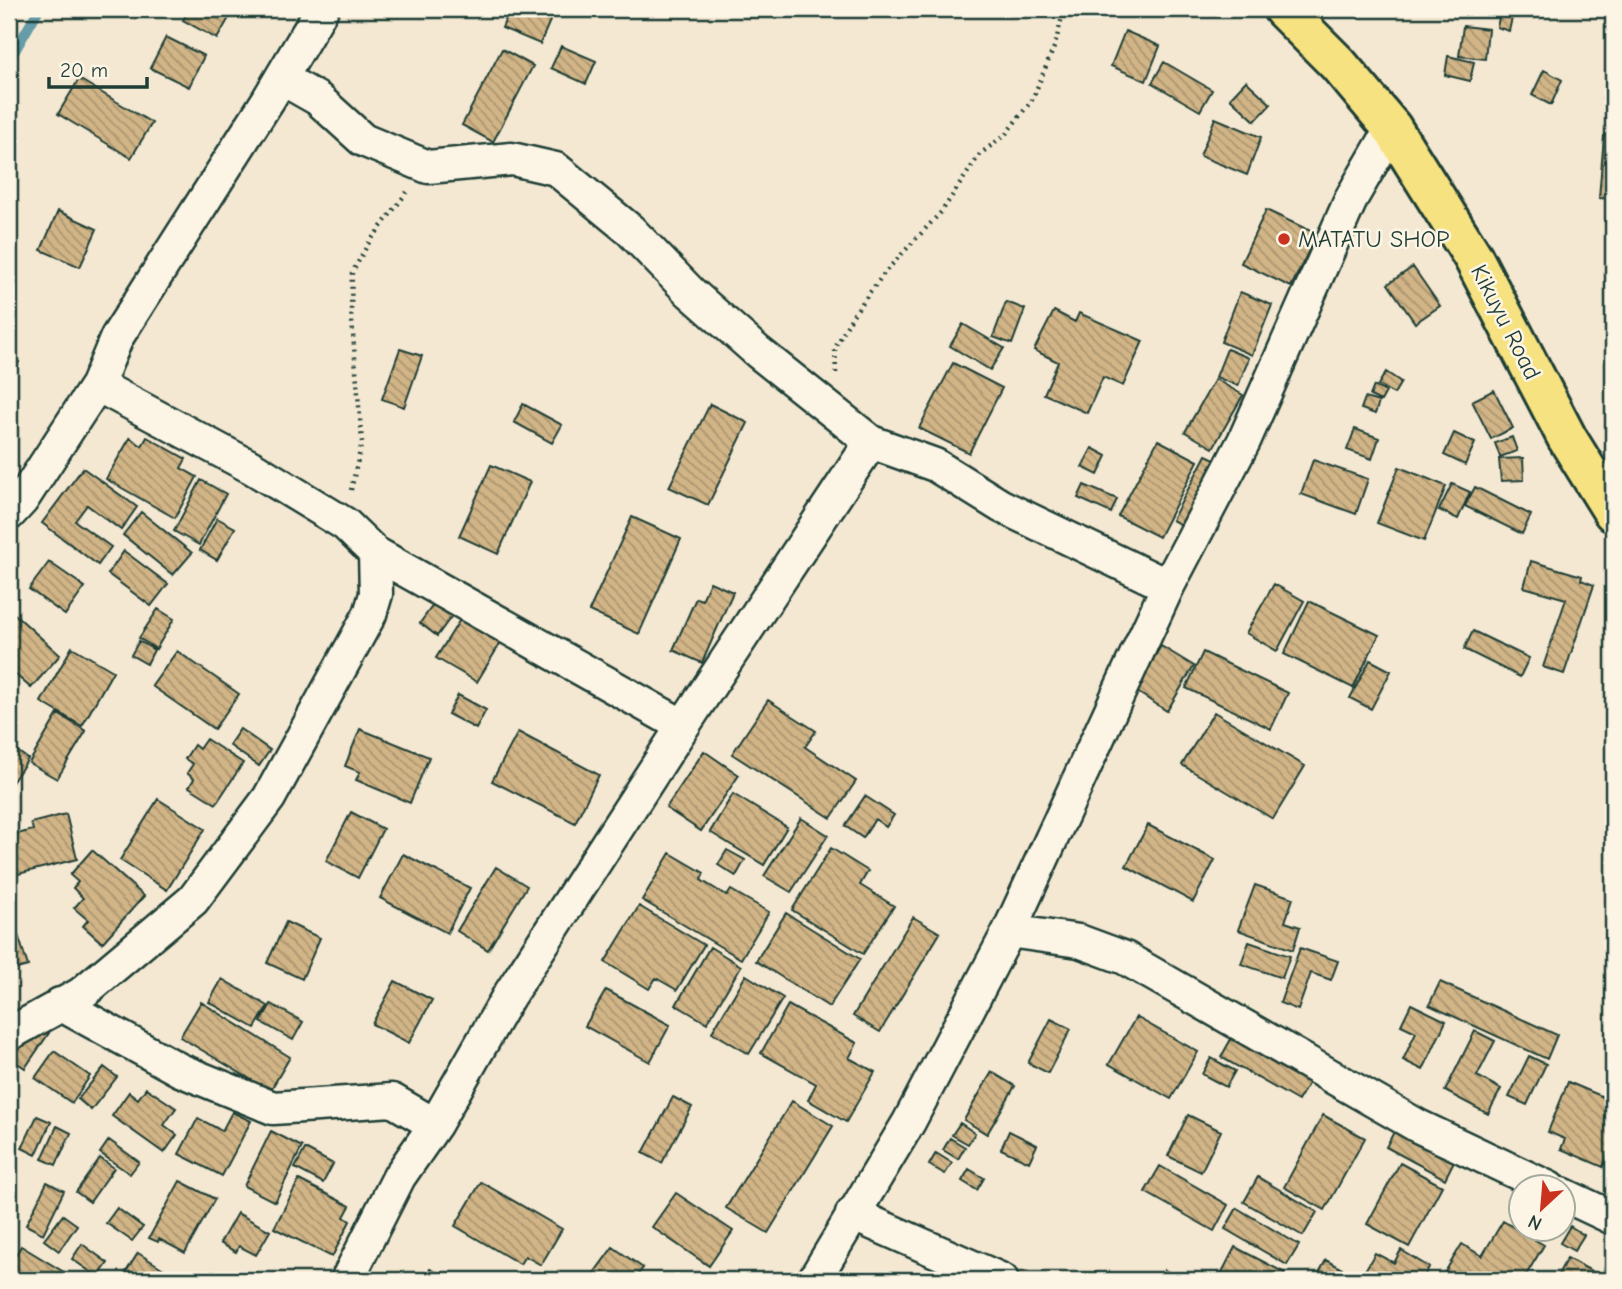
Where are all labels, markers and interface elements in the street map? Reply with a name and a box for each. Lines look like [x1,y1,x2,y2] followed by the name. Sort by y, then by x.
[49,46,147,90] scale bar
[60,58,108,82] text: 20 m
[1298,225,1449,253] place label: MATATU SHOP
[1276,231,1292,247] marker: MATATU SHOP
[1465,260,1547,384] street label: Kikuyu Road
[1506,1174,1576,1244] north arrow
[1525,1210,1545,1235] text: N

